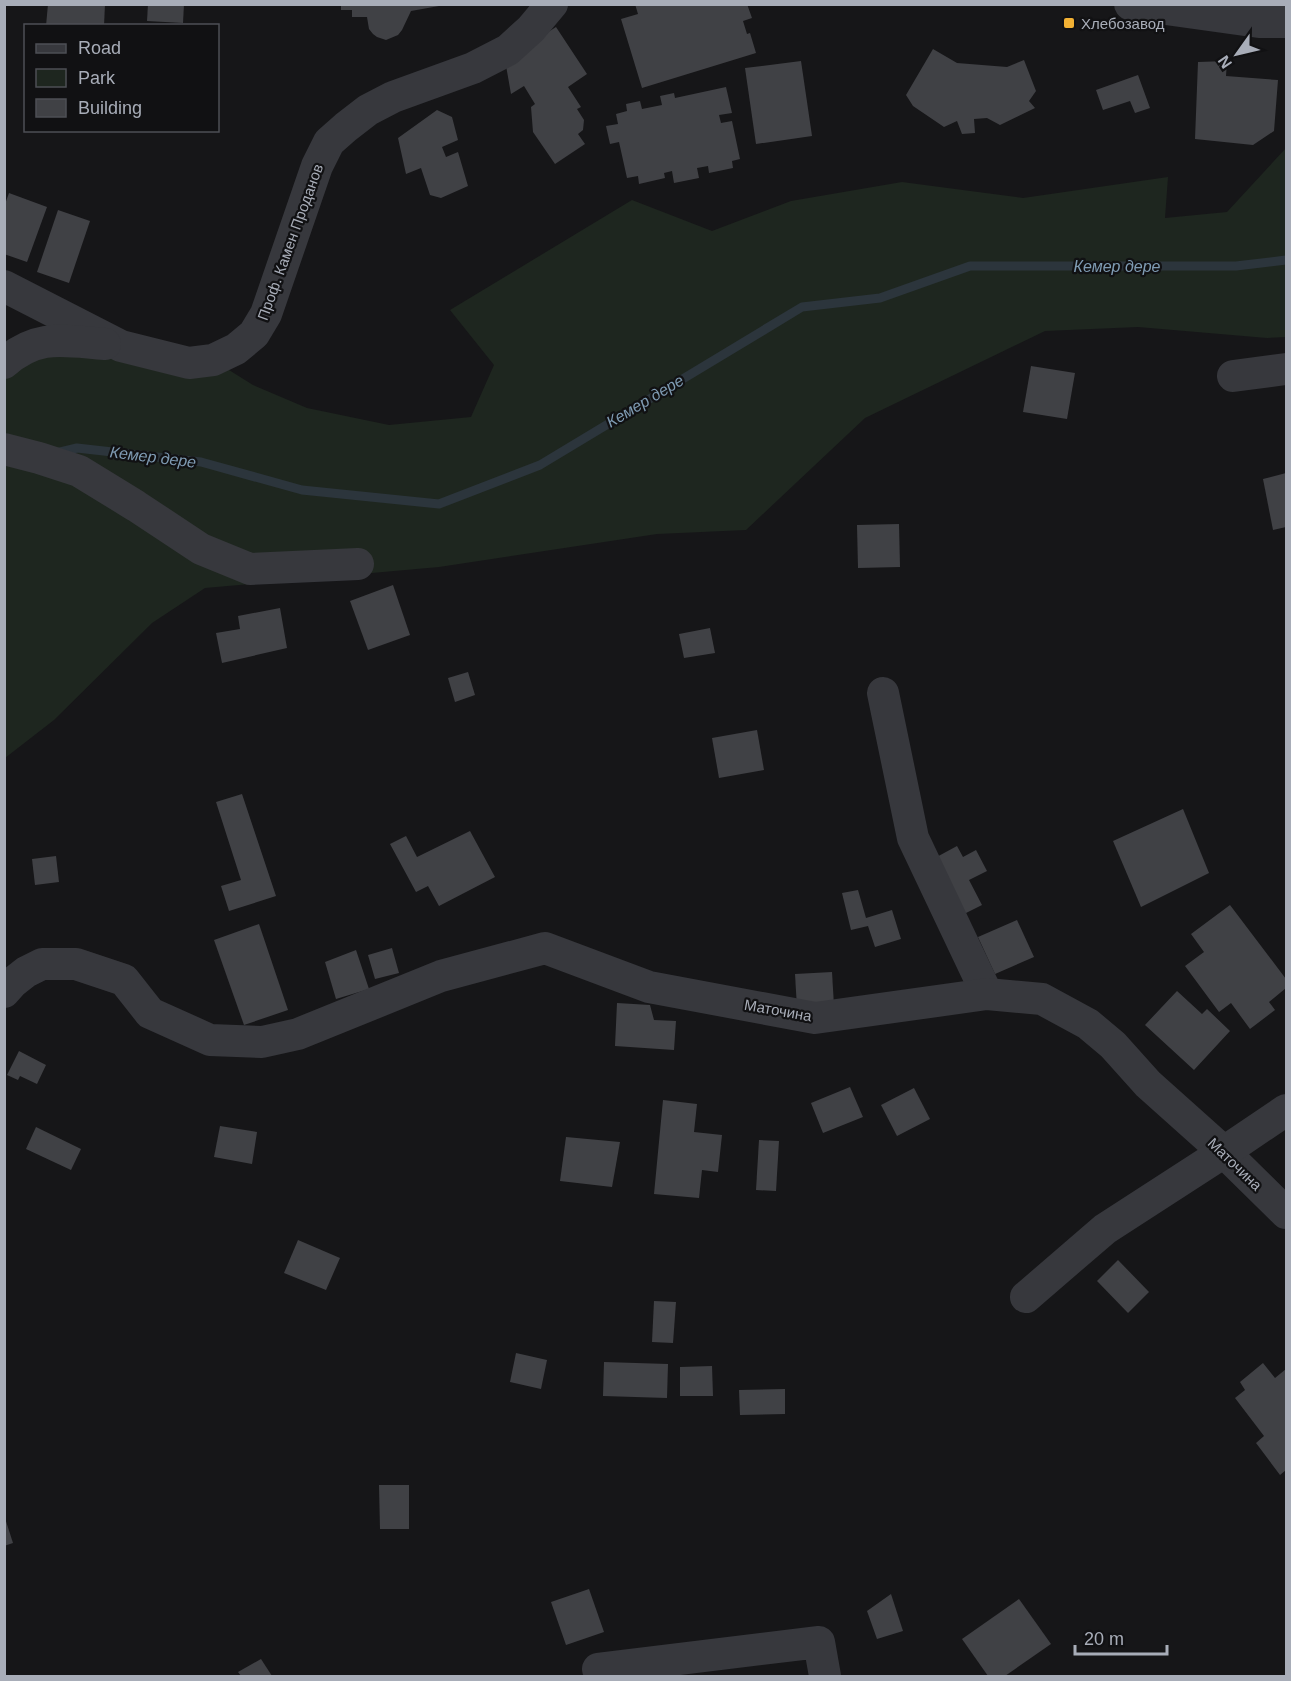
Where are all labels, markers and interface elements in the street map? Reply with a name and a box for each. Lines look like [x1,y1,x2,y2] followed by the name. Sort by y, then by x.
[1081,15,1165,32] place label: Хлебозавод
[1062,16,1076,30] marker: Хлебозавод
[24,24,219,132] legend
[1207,24,1267,84] north arrow
[78,38,121,58] text: Road
[1215,53,1235,72] text: N
[78,68,116,88] text: Park
[78,98,142,118] text: Building
[254,161,326,323] street label: Проф. Камен Проданов
[1074,258,1161,275] water label: Кемер дере
[603,371,687,431] water label: Кемер дере
[109,443,197,471] water label: Кемер дере
[743,996,814,1024] street label: Маточина
[1205,1134,1266,1194] street label: Маточина
[1075,1618,1166,1656] scale bar
[1084,1629,1124,1649] text: 20 m

